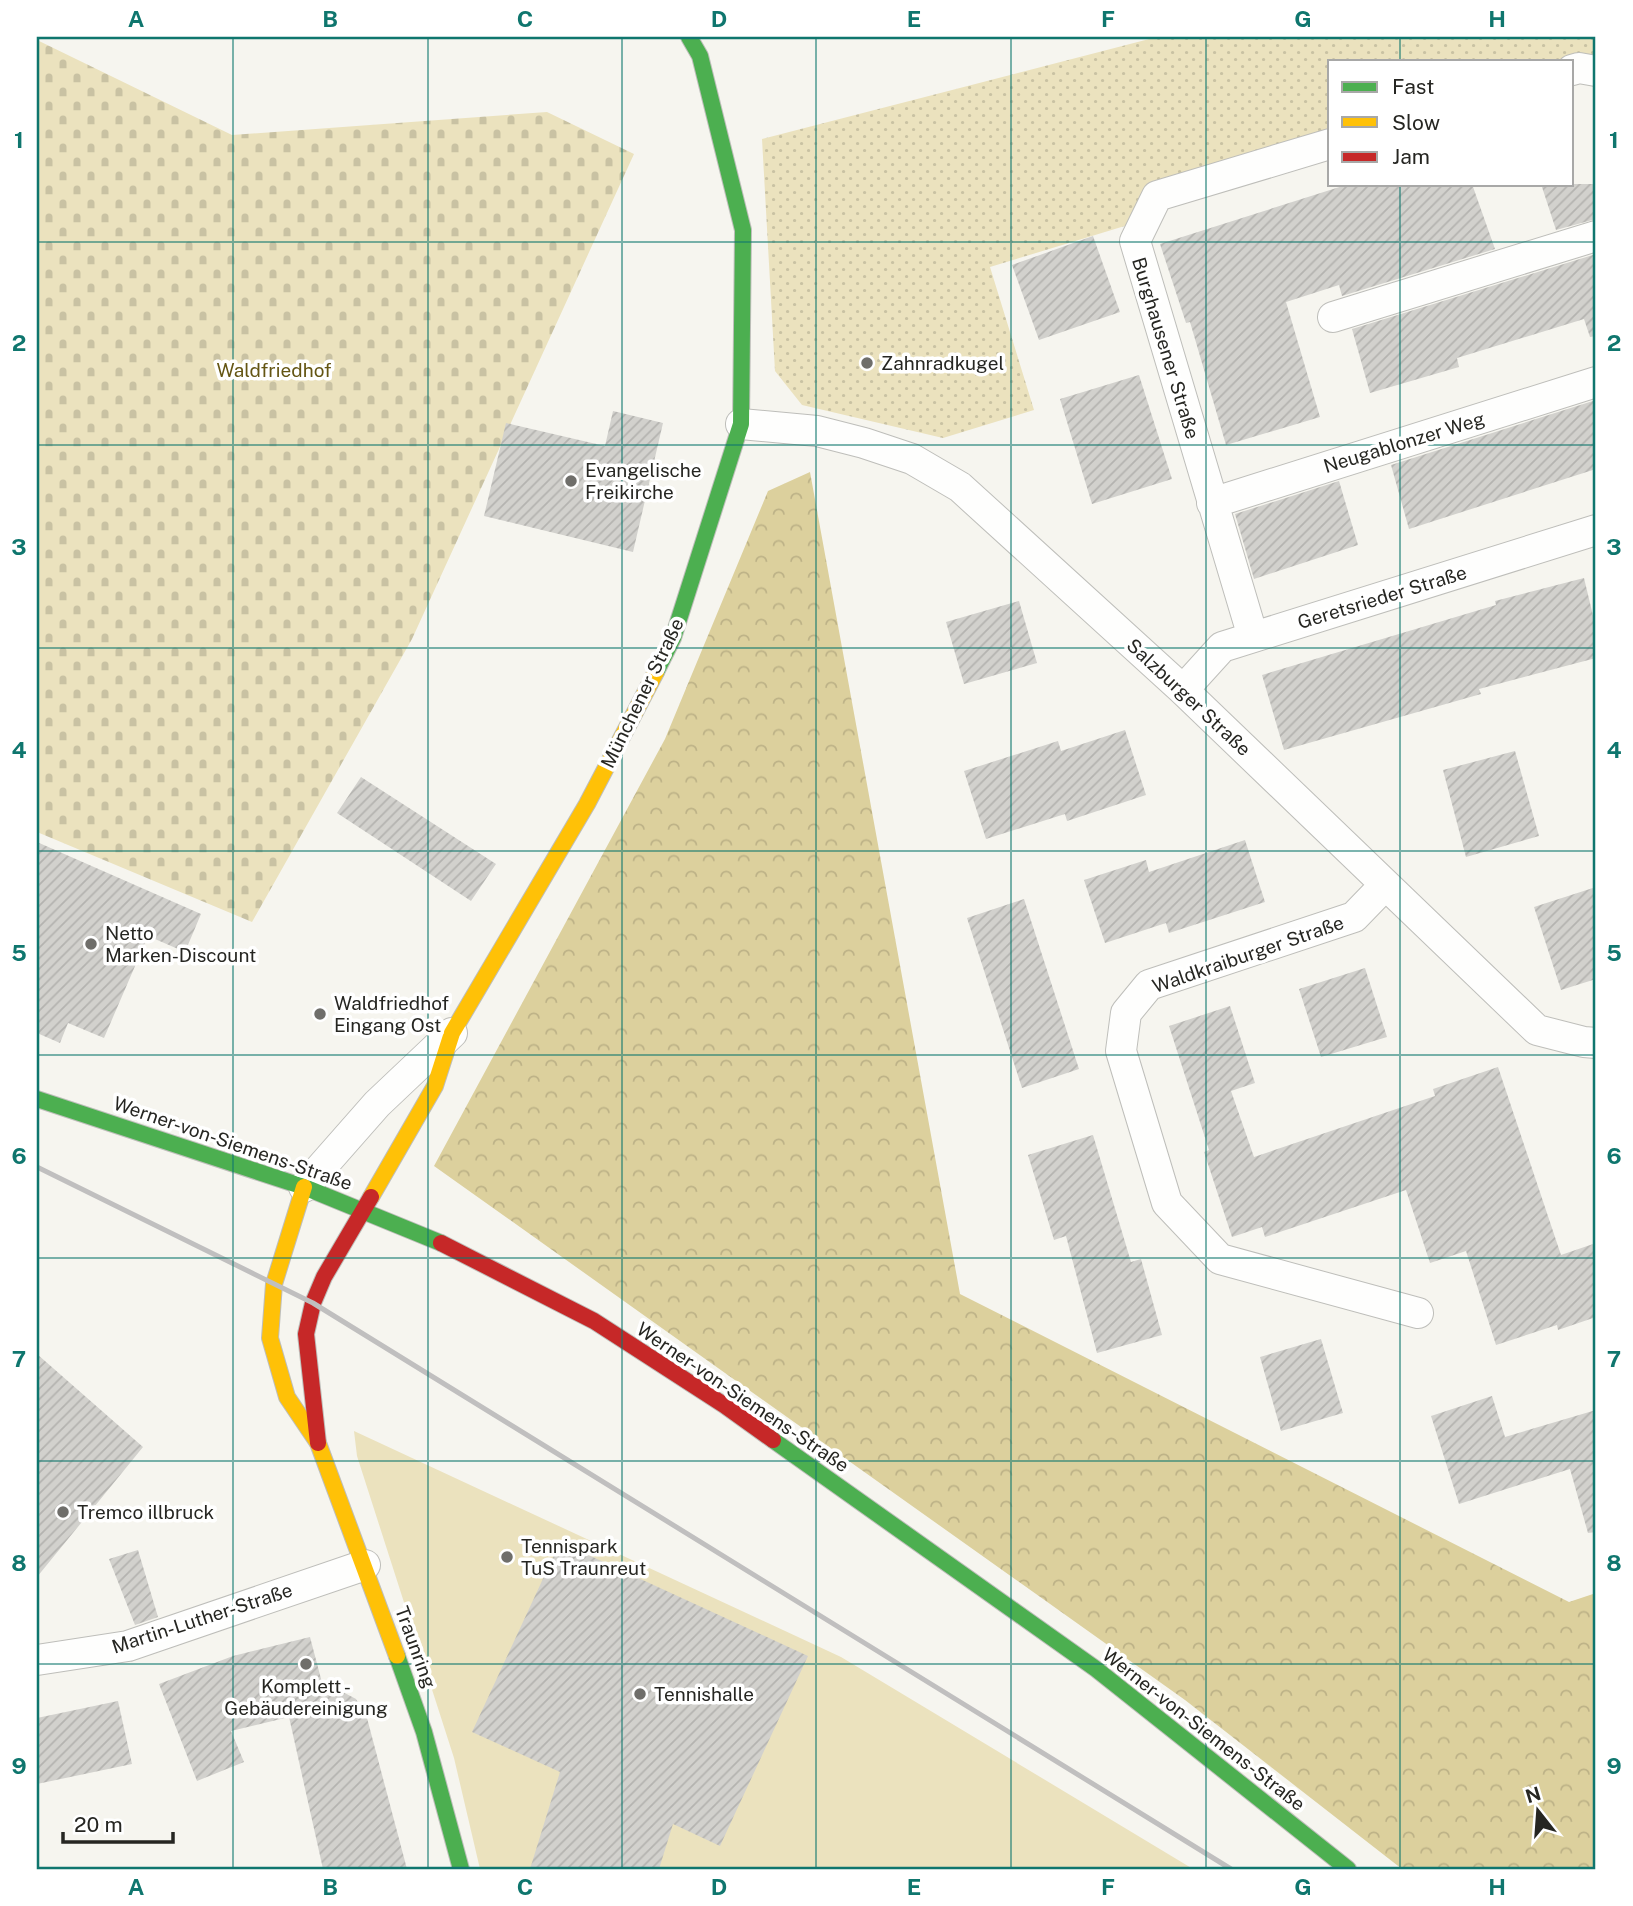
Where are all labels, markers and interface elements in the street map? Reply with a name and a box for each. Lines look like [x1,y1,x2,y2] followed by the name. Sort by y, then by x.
[128,5,145,32] text: A
[322,5,338,32] text: B
[517,5,533,32] text: C
[711,5,727,32] text: D
[907,5,921,32] text: E
[1101,5,1115,32] text: F
[1294,5,1312,32] text: G
[1488,5,1506,32] text: H
[1328,60,1574,186] legend
[1392,74,1434,99] text: Fast
[1392,110,1440,135] text: Slow
[14,126,24,153] text: 1
[1609,126,1619,153] text: 1
[1392,144,1430,169] text: Jam
[1128,255,1204,441] street label: Burghausener Straße
[12,329,26,356] text: 2
[1607,329,1621,356] text: 2
[881,352,1004,374] place label: Zahnradkugel
[859,355,875,371] marker: Zahnradkugel
[216,359,332,381] park label: Waldfriedhof
[1321,407,1487,477] street label: Neugablonzer Weg
[585,459,702,503] place label: Evangelische Freikirche
[563,473,579,489] marker: Evangelische Freikirche
[11,533,27,560] text: 3
[1606,533,1622,560] text: 3
[1295,561,1469,633] street label: Geretsrieder Straße
[596,615,688,771] street label: Münchener Straße
[1122,634,1256,760] street label: Salzburger Straße
[11,736,27,763] text: 4
[1606,736,1622,763] text: 4
[1149,911,1347,997] street label: Waldkraiburger Straße
[105,922,256,966] place label: Netto Marken-Discount
[83,936,99,952] marker: Netto Marken-Discount
[11,939,27,966] text: 5
[1606,939,1622,966] text: 5
[334,992,449,1036] place label: Waldfriedhof Eingang Ost
[312,1006,328,1022] marker: Waldfriedhof Eingang Ost
[111,1092,355,1194] street label: Werner-von-Siemens-Straße
[11,1142,27,1169] text: 6
[1606,1142,1622,1169] text: 6
[633,1318,853,1476] street label: Werner-von-Siemens-Straße
[12,1345,26,1372] text: 7
[1607,1345,1621,1372] text: 7
[77,1501,215,1523] place label: Tremco illbruck
[55,1504,71,1520] marker: Tremco illbruck
[521,1535,646,1579] place label: Tennispark TuS Traunreut
[11,1549,27,1576] text: 8
[499,1549,515,1565] marker: Tennispark TuS Traunreut
[1606,1549,1622,1576] text: 8
[109,1578,295,1658] street label: Martin-Luther-Straße
[391,1603,441,1691] street label: Traunring
[1098,1643,1310,1815] street label: Werner-von-Siemens-Straße
[298,1656,314,1672] marker: Komplett - Gebäudereinigung
[224,1675,388,1719] place label: Komplett - Gebäudereinigung
[654,1683,754,1705] place label: Tennishalle
[632,1686,648,1702] marker: Tennishalle
[11,1752,27,1779] text: 9
[1606,1752,1622,1779] text: 9
[1504,1776,1574,1846] north arrow
[1523,1782,1543,1807] text: N
[63,1801,173,1845] scale bar
[74,1812,123,1837] text: 20 m
[128,1873,145,1900] text: A
[322,1873,338,1900] text: B
[517,1873,533,1900] text: C
[711,1873,727,1900] text: D
[907,1873,921,1900] text: E
[1101,1873,1115,1900] text: F
[1294,1873,1312,1900] text: G
[1488,1873,1506,1900] text: H

